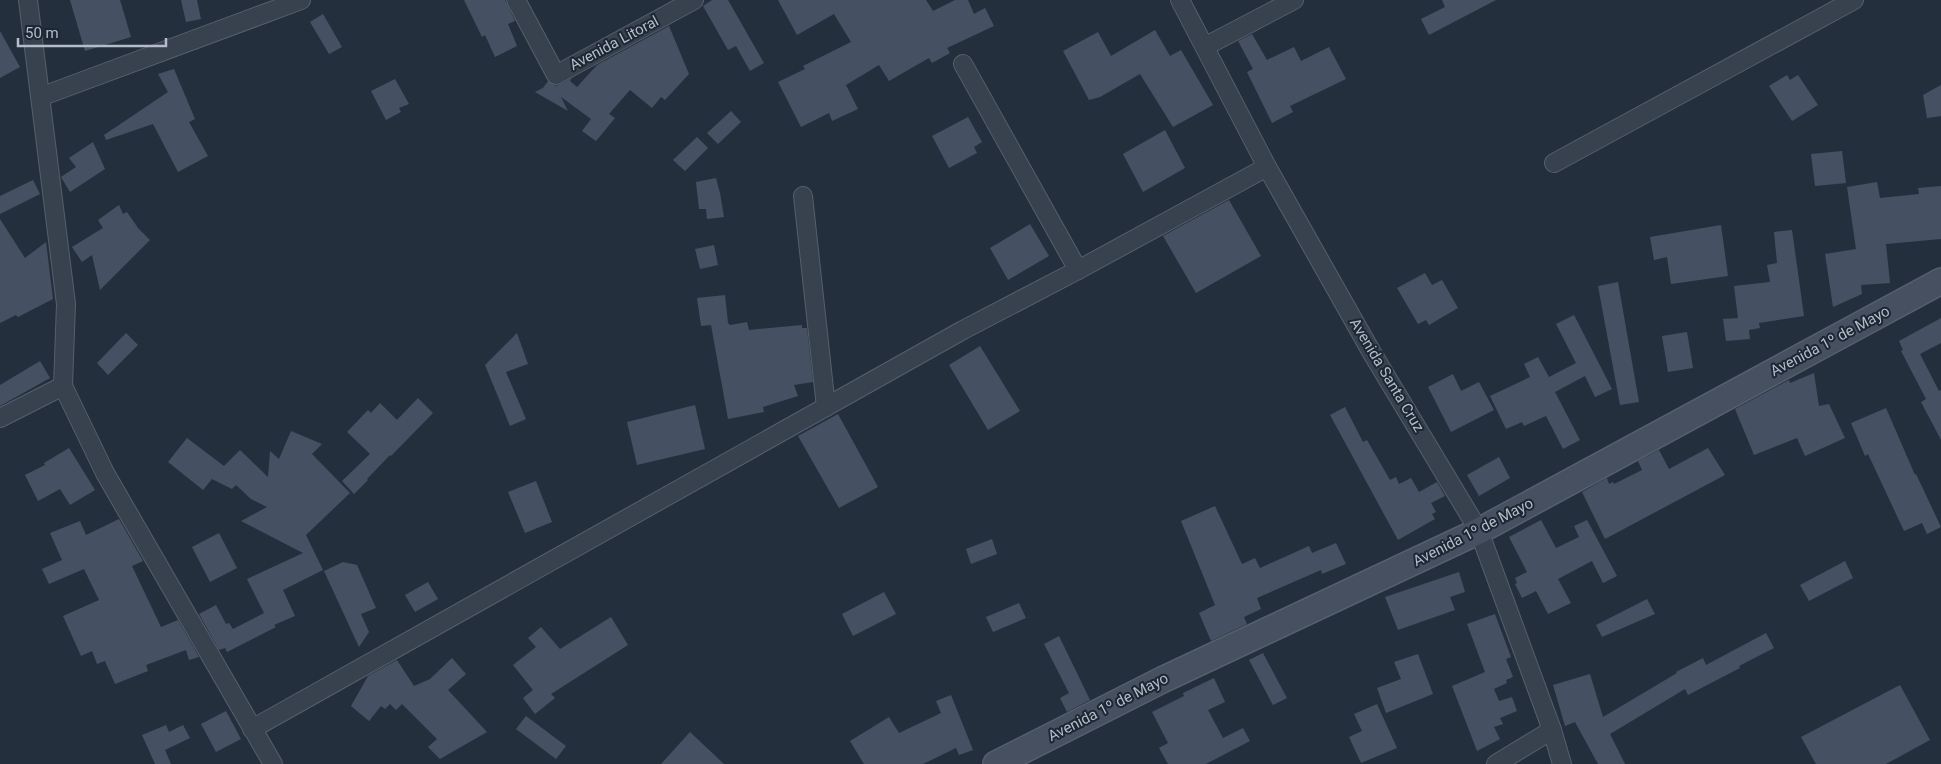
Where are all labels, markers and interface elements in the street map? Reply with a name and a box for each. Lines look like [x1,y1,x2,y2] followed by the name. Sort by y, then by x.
[566,12,662,74] street label: Avenida Litoral
[18,15,165,47] scale bar
[25,24,59,42] text: 50 m
[1767,302,1893,380] street label: Avenida 1º de Mayo
[1346,315,1428,435] street label: Avenida Santa Cruz
[1410,494,1536,570] street label: Avenida 1º de Mayo
[1045,669,1171,745] street label: Avenida 1º de Mayo

